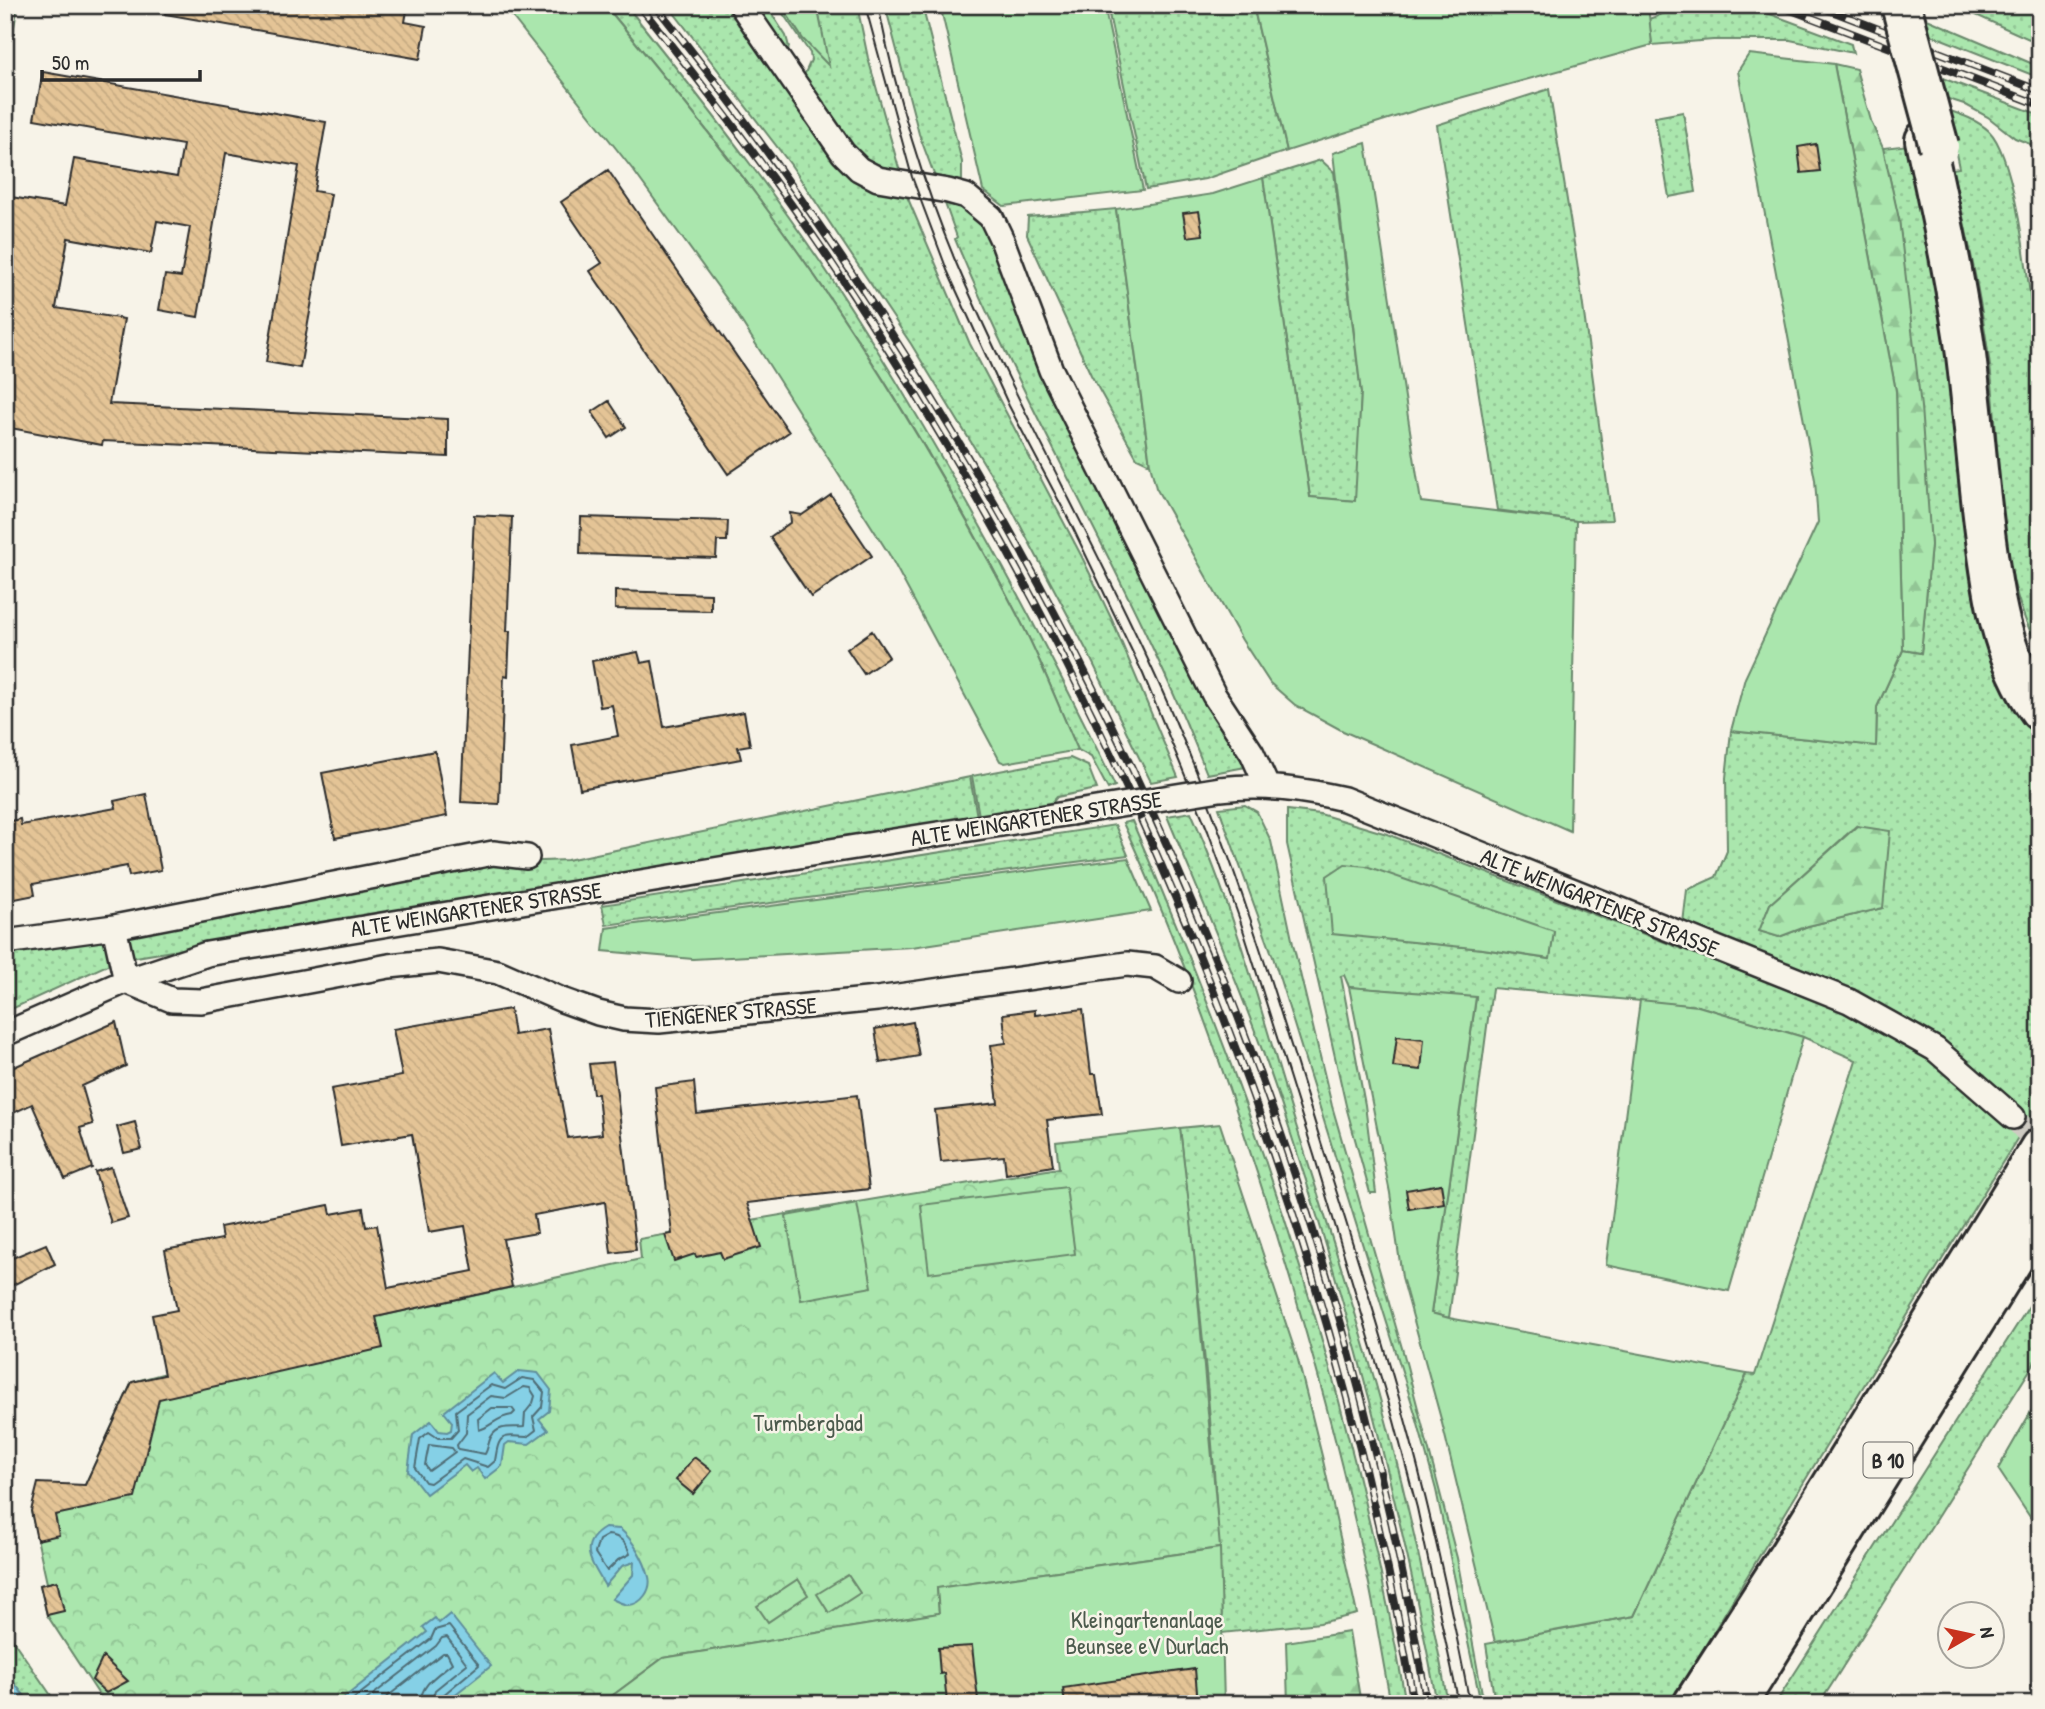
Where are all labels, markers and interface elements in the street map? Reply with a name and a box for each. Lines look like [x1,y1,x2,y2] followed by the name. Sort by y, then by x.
[42,38,200,82] scale bar
[52,48,89,77] text: 50 m
[908,783,1164,853] street label: ALTE WEINGARTENER STRASSE
[1476,840,1724,964] street label: ALTE WEINGARTENER STRASSE
[348,874,604,944] street label: ALTE WEINGARTENER STRASSE
[644,989,818,1035] street label: TIENGENER STRASSE
[753,1407,863,1438] park label: Turmbergbad
[1864,1442,1912,1478] road number: B 10
[1937,1600,2007,1670] north arrow
[1066,1604,1229,1661] park label: Kleingartenanlage Beunsee eV Durlach
[1974,1625,2001,1639] text: N

